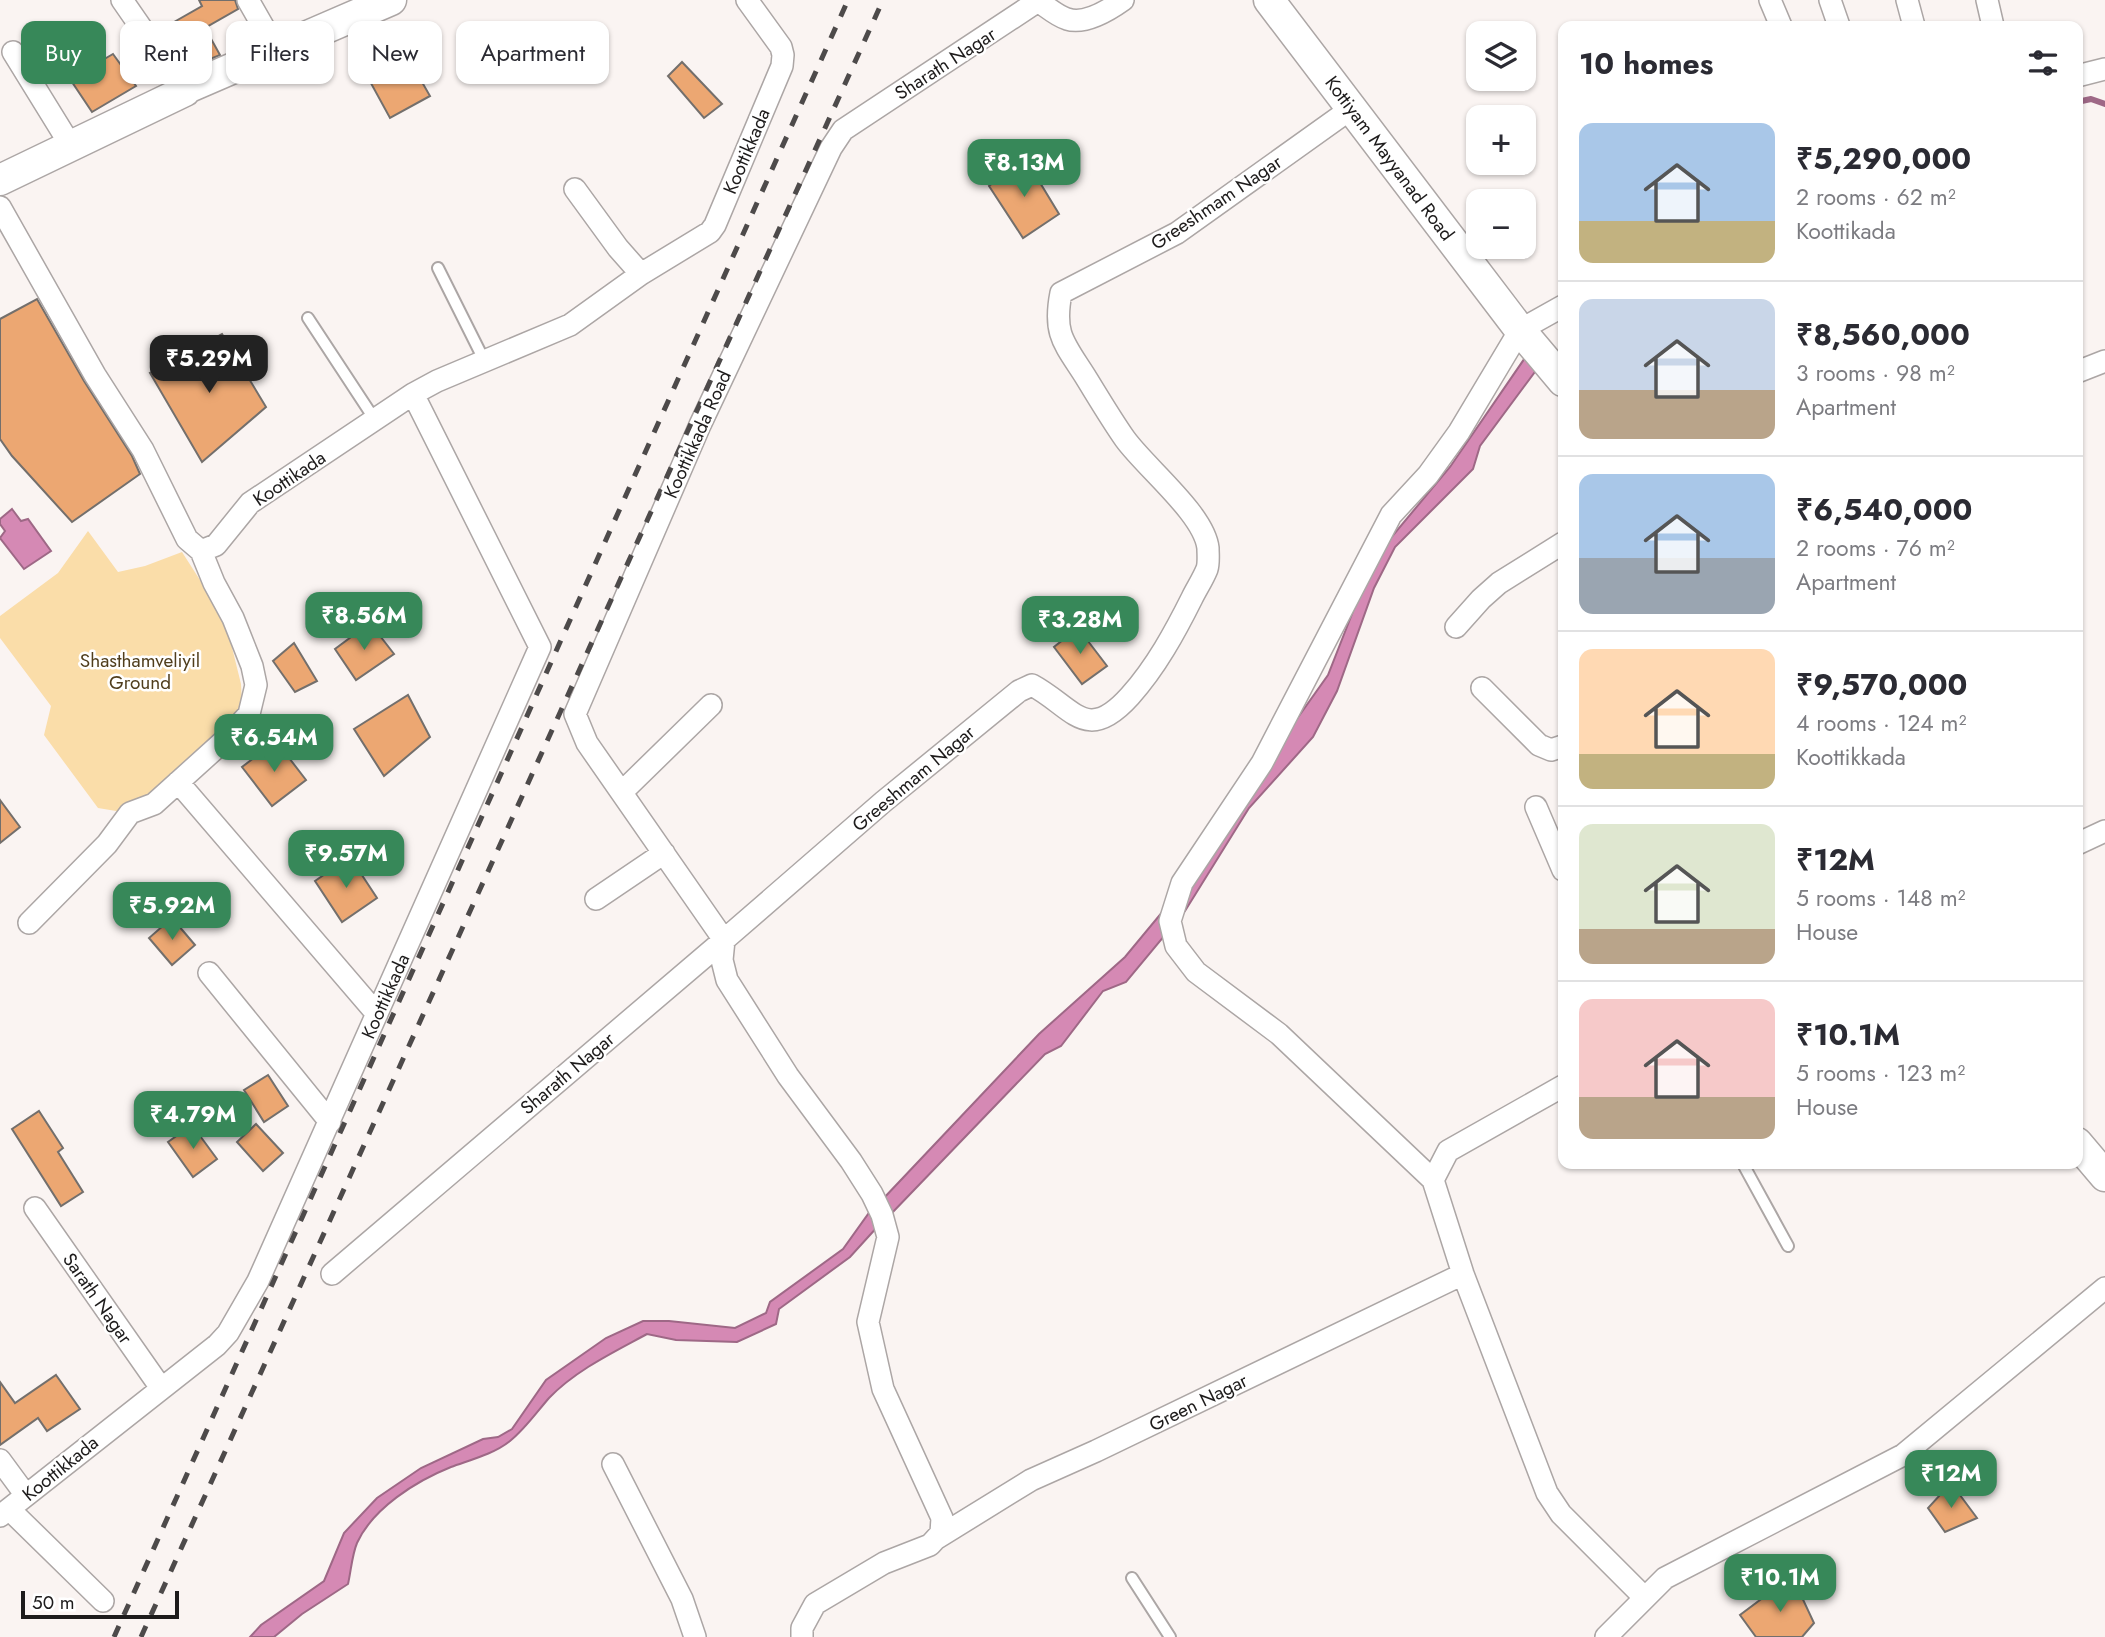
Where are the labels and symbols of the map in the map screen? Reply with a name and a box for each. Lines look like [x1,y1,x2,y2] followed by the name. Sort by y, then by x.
[889,20,1002,106] street label: Sharath Nagar
[1319,70,1461,246] street label: Kottiyam Mayyanad Road
[716,104,777,198] street label: Koottikkada
[967,140,1081,199] pin: ₹8.13M
[1145,148,1288,256] street label: Greeshmam Nagar
[152,336,266,395] pin: ₹5.29M
[657,366,738,502] street label: Koottikkada Road
[248,444,331,513] street label: Koottikada
[307,592,421,652] pin: ₹8.56M
[1023,596,1137,656] pin: ₹3.28M
[80,647,200,696] park label: Shasthamveliyil Ground
[217,714,331,774] pin: ₹6.54M
[846,719,981,838] street label: Greeshmam Nagar
[289,830,403,890] pin: ₹9.57M
[115,883,229,942] pin: ₹5.92M
[355,949,416,1043] street label: Koottikkada
[514,1026,621,1121] street label: Sharath Nagar
[136,1092,250,1151] pin: ₹4.79M
[56,1247,139,1350] street label: Sarath Nagar
[1144,1367,1252,1438] street label: Green Nagar
[17,1429,104,1507] street label: Koottikkada
[1910,1450,1992,1510] pin: ₹12M
[1723,1554,1837,1614] pin: ₹10.1M
[21,1588,178,1620] scale bar

